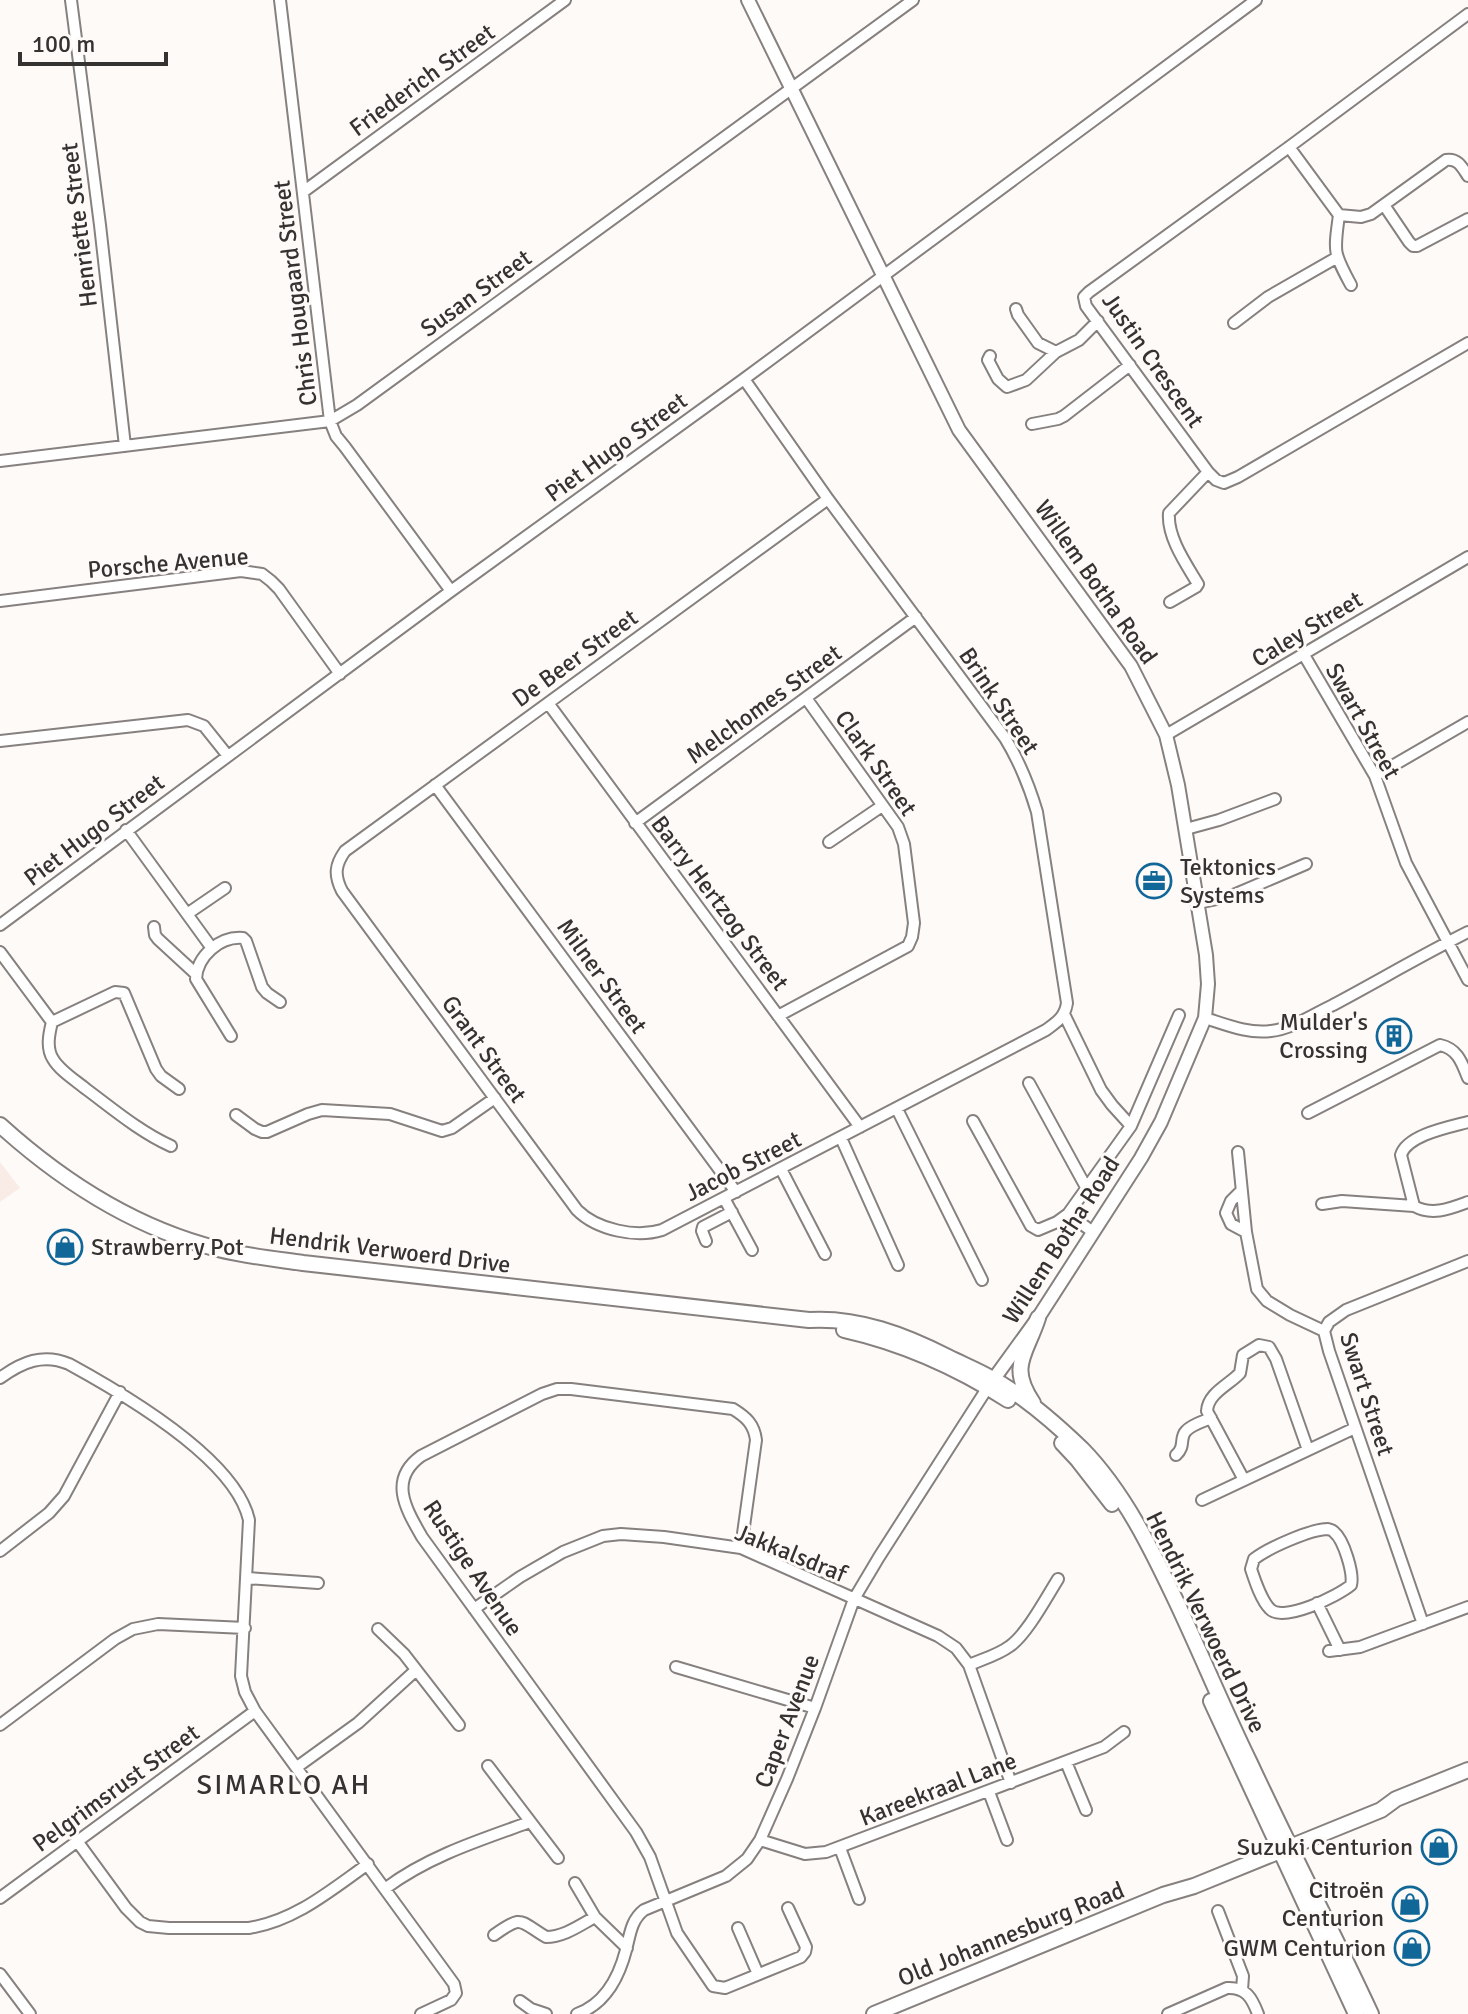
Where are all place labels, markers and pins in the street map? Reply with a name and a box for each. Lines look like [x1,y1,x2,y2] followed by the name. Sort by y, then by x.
[1180,852,1276,910] place label: Tektonics Systems
[1135,862,1173,900] office icon: Tektonics Systems
[1279,1007,1368,1065] place label: Mulder's Crossing
[1375,1017,1413,1055] building icon: Mulder's Crossing
[46,1228,84,1266] shop icon: Strawberry Pot
[91,1232,244,1262] place label: Strawberry Pot
[1420,1828,1458,1866] shop icon: Suzuki Centurion
[1237,1832,1413,1862] place label: Suzuki Centurion
[1282,1875,1384,1933] place label: Citroën Centurion
[1391,1885,1429,1923] shop icon: Citroën Centurion
[1393,1929,1431,1967] shop icon: GWM Centurion
[1223,1933,1386,1963] place label: GWM Centurion

